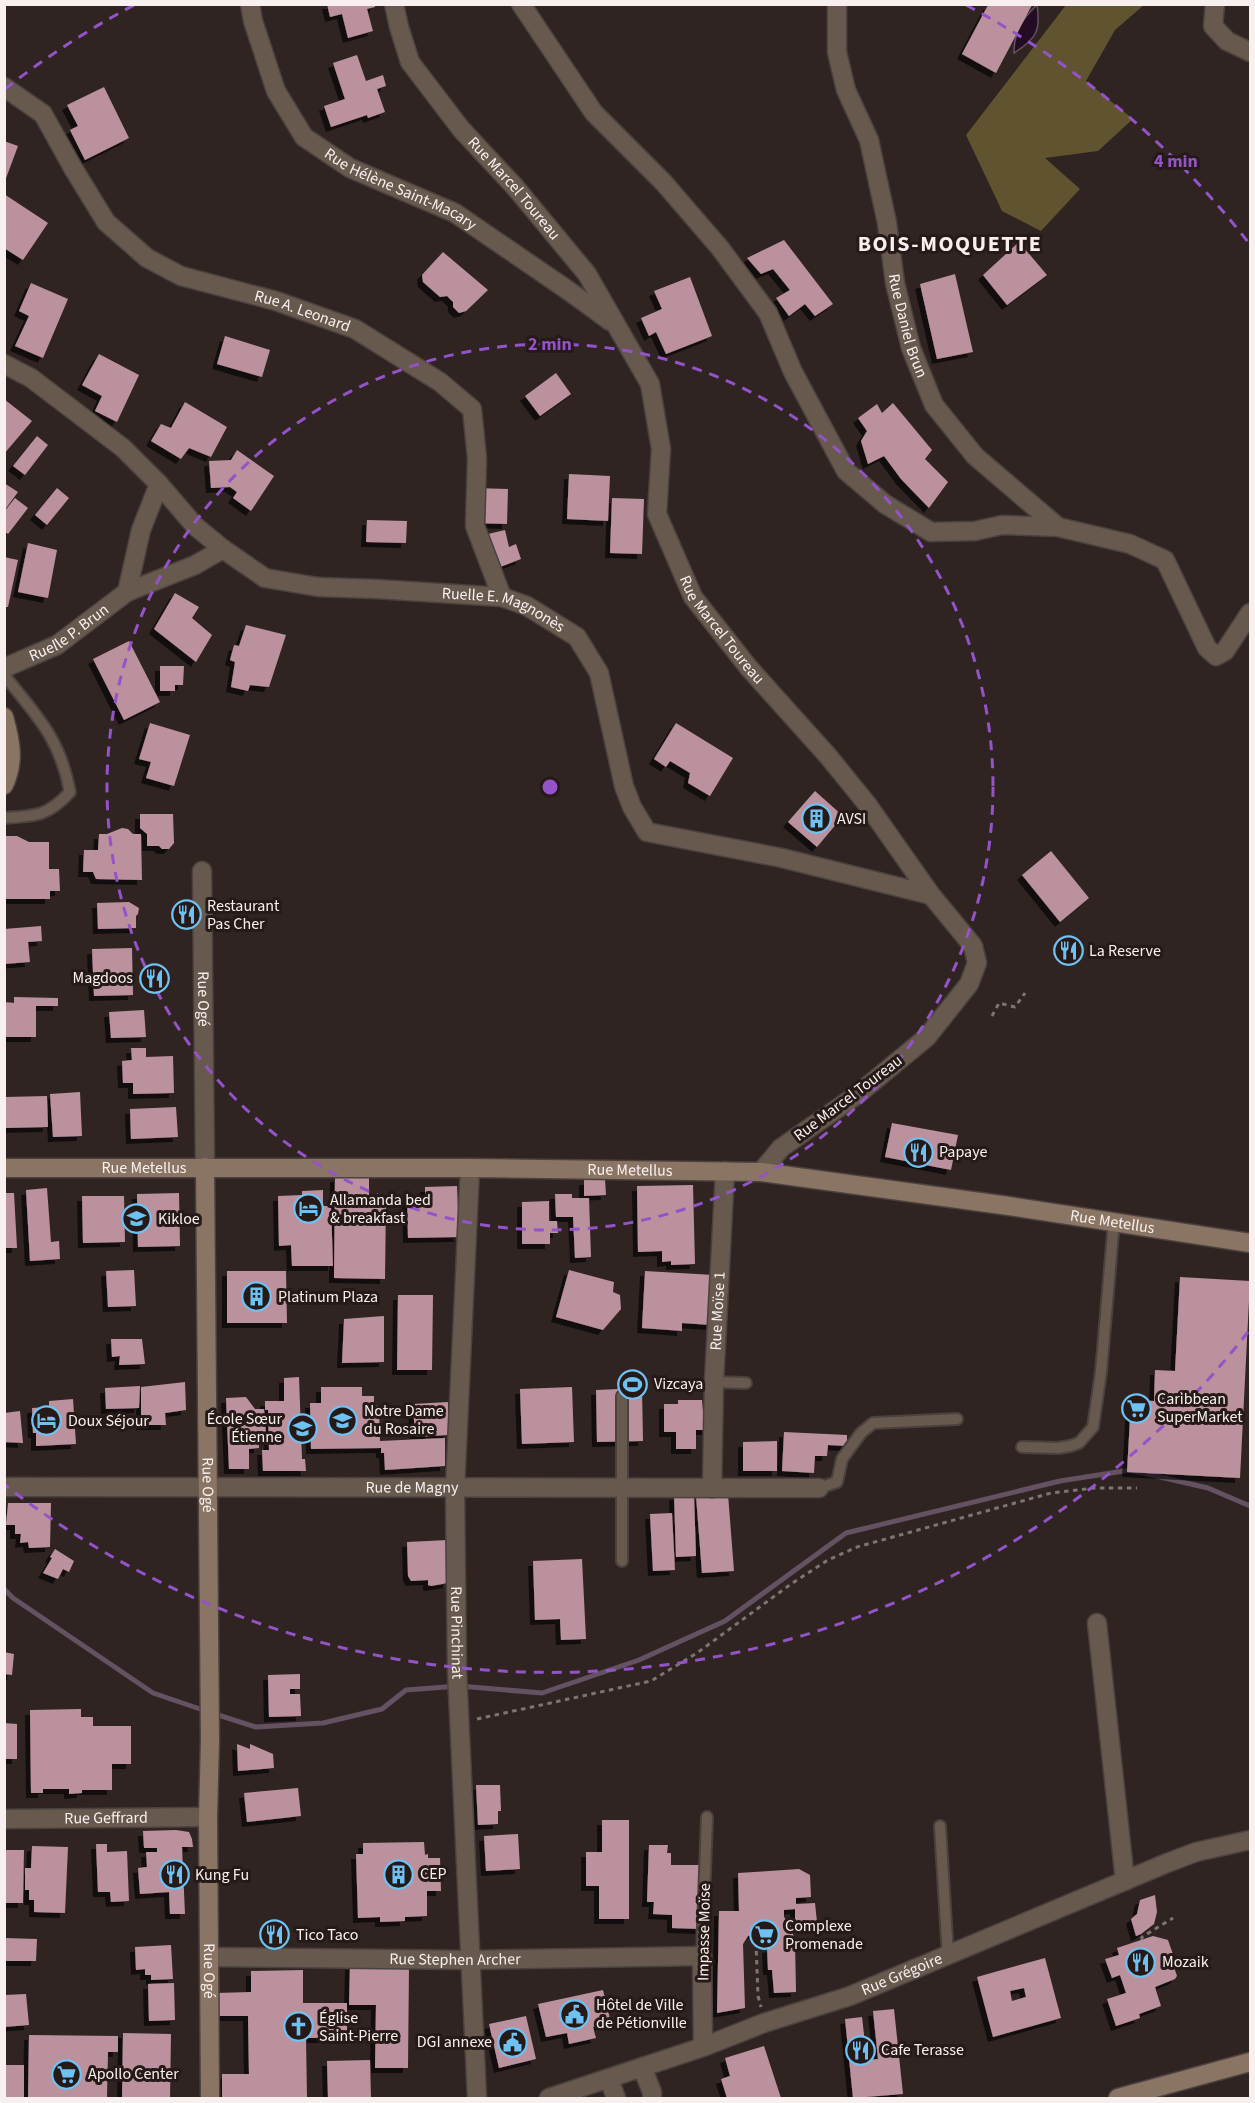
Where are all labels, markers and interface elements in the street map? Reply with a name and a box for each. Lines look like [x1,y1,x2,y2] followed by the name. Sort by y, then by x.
[462,132,565,245] street label: Rue Marcel Toureau
[320,143,481,236] street label: Rue Hélène Saint-Macary
[1154,149,1198,174] text: 4 min
[858,228,1042,260] district label: BOIS-MOQUETTE
[883,272,933,381] street label: Rue Daniel Brun
[252,285,354,338] street label: Rue A. Leonard
[528,332,572,357] text: 2 min
[674,572,769,689] street label: Rue Marcel Toureau
[441,582,569,638] street label: Ruelle E. Magnonès
[25,599,113,667] street label: Ruelle P. Brun
[540,777,560,797] centre of rings
[800,803,832,835] building icon: AVSI
[837,808,866,830] place label: AVSI
[207,895,280,935] place label: Restaurant Pas Cher
[170,899,202,931] restaurant icon: Restaurant Pas Cher
[1052,935,1084,967] restaurant icon: La Reserve
[1089,940,1161,962] place label: La Reserve
[138,962,170,994] restaurant icon: Magdoos
[73,967,133,989] place label: Magdoos
[192,971,215,1027] street label: Rue Ogé
[789,1050,907,1146] street label: Rue Marcel Toureau
[902,1136,934,1168] restaurant icon: Papaye
[939,1141,988,1163] place label: Papaye
[101,1157,187,1179] street label: Rue Metellus
[587,1159,673,1182] street label: Rue Metellus
[330,1189,431,1229] place label: Allamanda bed & breakfast
[293,1193,325,1225] hotel icon: Allamanda bed & breakfast
[121,1203,153,1235] school or university icon: Kikloe
[1069,1205,1156,1239] street label: Rue Metellus
[158,1208,200,1230] place label: Kikloe
[705,1271,731,1351] street label: Rue Moïse 1
[241,1281,273,1313] building icon: Platinum Plaza
[278,1286,378,1308] place label: Platinum Plaza
[617,1368,649,1400] sports icon: Vizcaya
[654,1373,703,1395] place label: Vizcaya
[1157,1388,1243,1428] place label: Caribbean SuperMarket
[1120,1392,1152,1424] supermarket icon: Caribbean SuperMarket
[364,1400,444,1440] place label: Notre Dame du Rosaire
[327,1404,359,1436] school or university icon: Notre Dame du Rosaire
[31,1405,63,1437] hotel icon: Doux Séjour
[207,1408,282,1448] place label: École Sœur Étienne
[68,1410,149,1432] place label: Doux Séjour
[287,1412,319,1444] school or university icon: École Sœur Étienne
[197,1457,219,1513] street label: Rue Ogé
[365,1476,459,1499] street label: Rue de Magny
[445,1586,468,1680] street label: Rue Pinchinat
[64,1807,148,1829] street label: Rue Geffrard
[383,1858,415,1890] building icon: CEP
[158,1859,190,1891] restaurant icon: Kung Fu
[420,1863,447,1885] place label: CEP
[195,1864,249,1886] place label: Kung Fu
[692,1883,716,1981] street label: Impasse Moïse
[785,1915,863,1955] place label: Complexe Promenade
[259,1919,291,1951] restaurant icon: Tico Taco
[748,1919,780,1951] supermarket icon: Complexe Promenade
[296,1924,358,1946] place label: Tico Taco
[198,1943,220,1999] street label: Rue Ogé
[1125,1946,1157,1978] restaurant icon: Mozaik
[389,1948,521,1971] street label: Rue Stephen Archer
[858,1948,946,2001] street label: Rue Grégoire
[1162,1951,1209,1973] place label: Mozaik
[596,1994,687,2034] place label: Hôtel de Ville de Pétionville
[559,1998,591,2030] public building icon: Hôtel de Ville de Pétionville
[319,2007,398,2047] place label: Église Saint-Pierre
[282,2011,314,2043] church icon: Église Saint-Pierre
[497,2026,529,2058] public building icon: DGI annexe
[417,2031,492,2053] place label: DGI annexe
[844,2034,876,2066] restaurant icon: Cafe Terasse
[881,2039,964,2061] place label: Cafe Terasse
[51,2058,83,2090] supermarket icon: Apollo Center
[88,2063,179,2085] place label: Apollo Center

